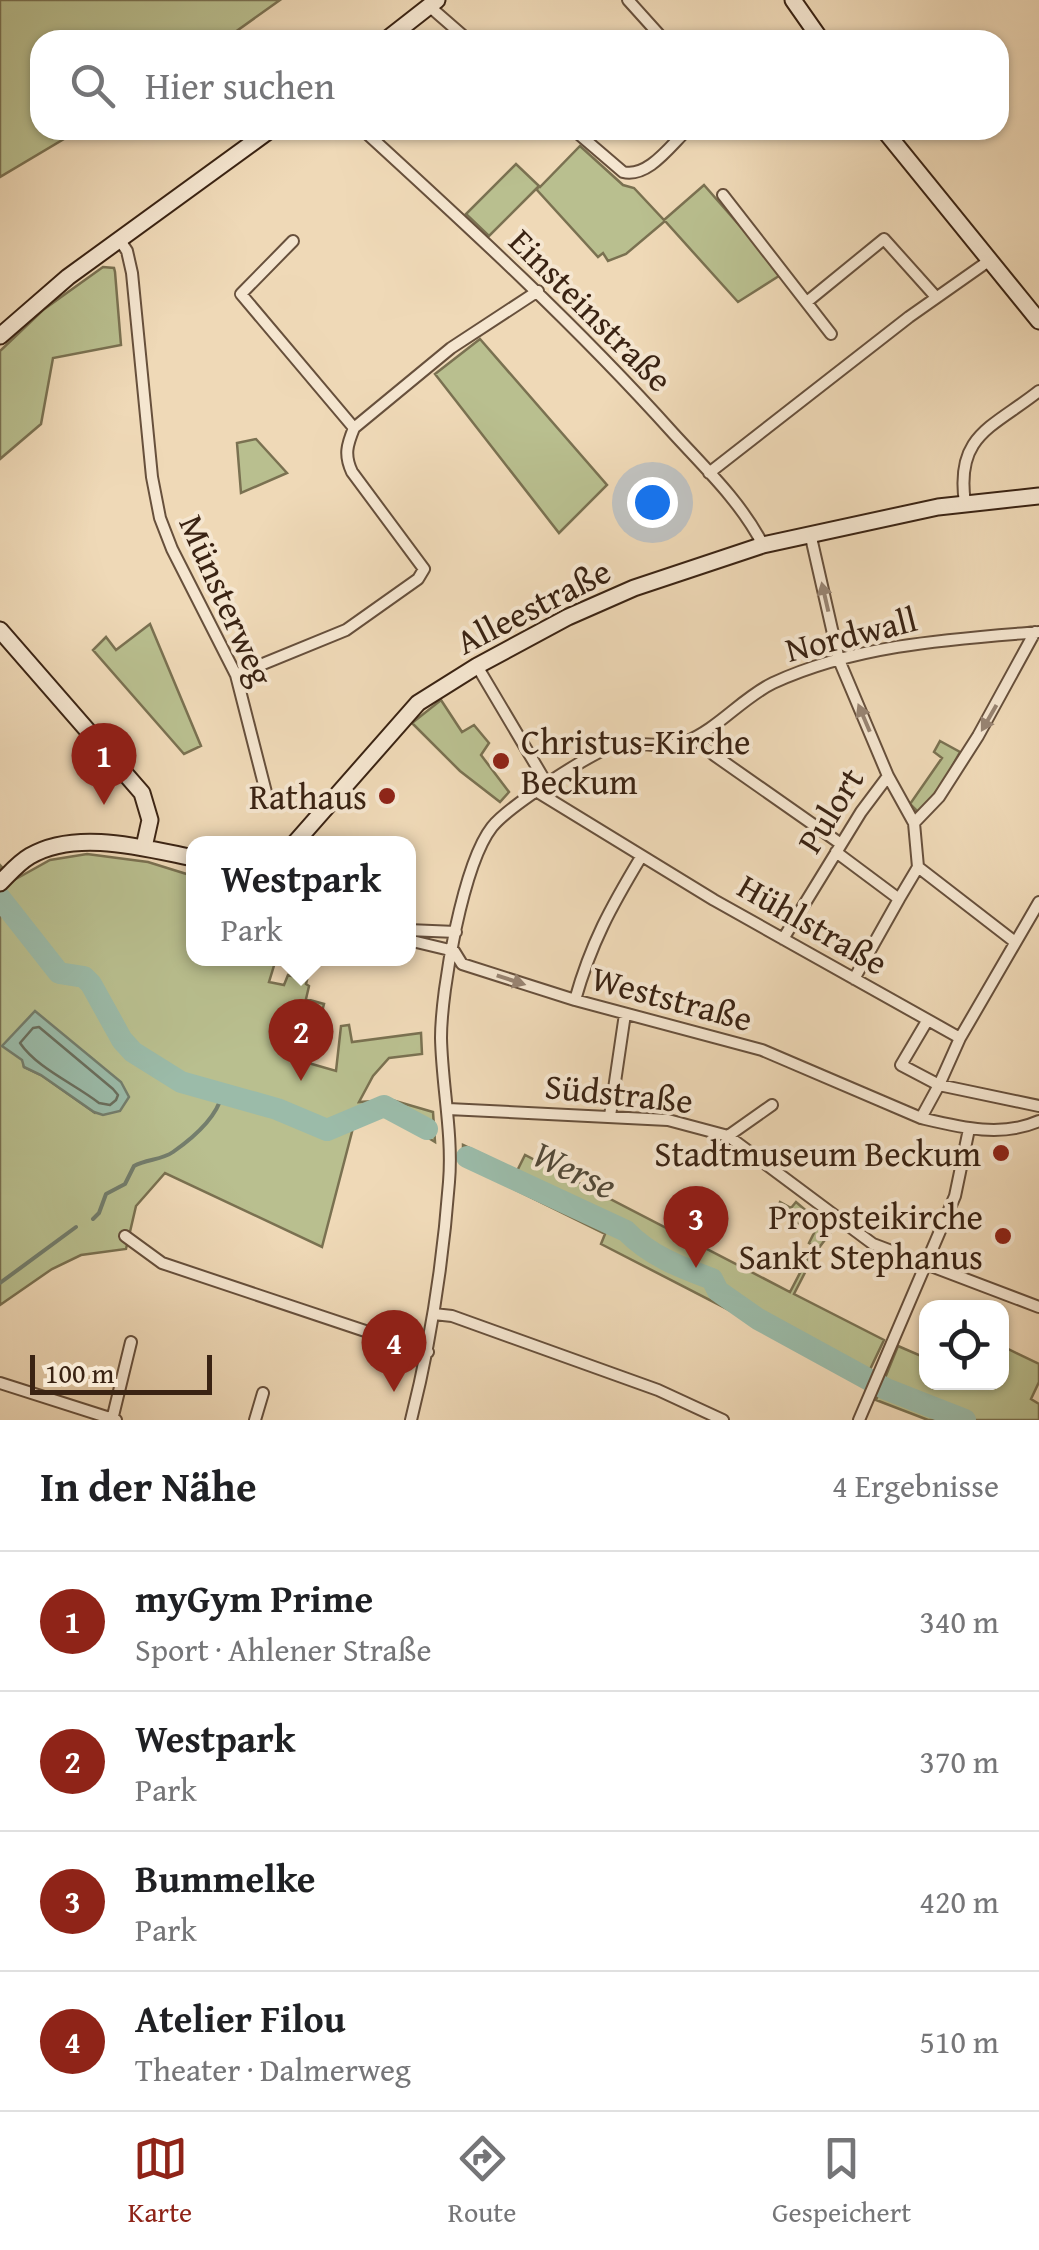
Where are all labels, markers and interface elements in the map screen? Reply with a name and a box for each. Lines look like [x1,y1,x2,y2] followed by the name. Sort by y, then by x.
[30,30,1009,140] search box
[145,57,335,113] text: Hier suchen
[65,58,120,113] icon: search
[498,217,684,403] street label: Einsteinstraße
[627,477,678,528] your location
[167,506,288,694] street label: Münsterweg
[447,545,619,667] street label: Alleestraße
[817,581,832,612] one-way arrow
[780,593,922,675] street label: Nordwall
[855,703,871,733] one-way arrow
[980,703,997,732] one-way arrow
[521,716,751,807] place label: Christus-Kirche Beckum
[72,722,136,805] pin: 1
[490,750,512,772] marker: Christus-Kirche Beckum
[784,757,876,863] street label: Pulort
[249,771,367,822] place label: Rathaus
[376,785,398,807] marker: Rathaus
[186,836,416,966] popup
[221,850,381,906] text: Westpark
[729,861,897,987] street label: Hühlstraße
[221,906,283,953] text: Park
[586,952,758,1044] street label: Weststraße
[496,973,526,988] one-way arrow
[268,998,334,1081] pin: 2
[542,1060,696,1126] street label: Südstraße
[524,1125,626,1213] water label: Werse
[654,1128,981,1179] place label: Stadtmuseum Beckum
[990,1142,1012,1164] marker: Stadtmuseum Beckum
[664,1186,728,1268] pin: 3
[738,1191,983,1282] place label: Propsteikirche Sankt Stephanus
[992,1225,1014,1247] marker: Propsteikirche Sankt Stephanus
[919,1300,1009,1390] map controls
[919,1300,1009,1390] button: locate
[362,1310,426,1392] pin: 4
[30,1350,212,1394] scale bar
[45,1352,114,1393] text: 100 m
[40,1455,257,1516] text: In der Nähe
[832,1462,999,1509] text: 4 Ergebnisse
[135,1570,373,1626] text: myGym Prime
[64,1598,81,1645] text: 1
[920,1598,999,1645] text: 340 m
[135,1626,431,1673] text: Sport · Ahlener Straße
[135,1710,295,1766] text: Westpark
[64,1738,81,1785] text: 2
[920,1738,999,1785] text: 370 m
[135,1766,197,1813] text: Park
[135,1850,315,1906] text: Bummelke
[64,1878,81,1925] text: 3
[920,1878,999,1925] text: 420 m
[135,1906,197,1953] text: Park
[135,1990,346,2046] text: Atelier Filou
[64,2018,81,2065] text: 4
[920,2018,999,2065] text: 510 m
[135,2046,411,2093] text: Theater · Dalmerweg
[128,2131,192,2232] tab: Karte
[448,2131,516,2232] tab: Route
[772,2131,911,2232] tab: Gespeichert

